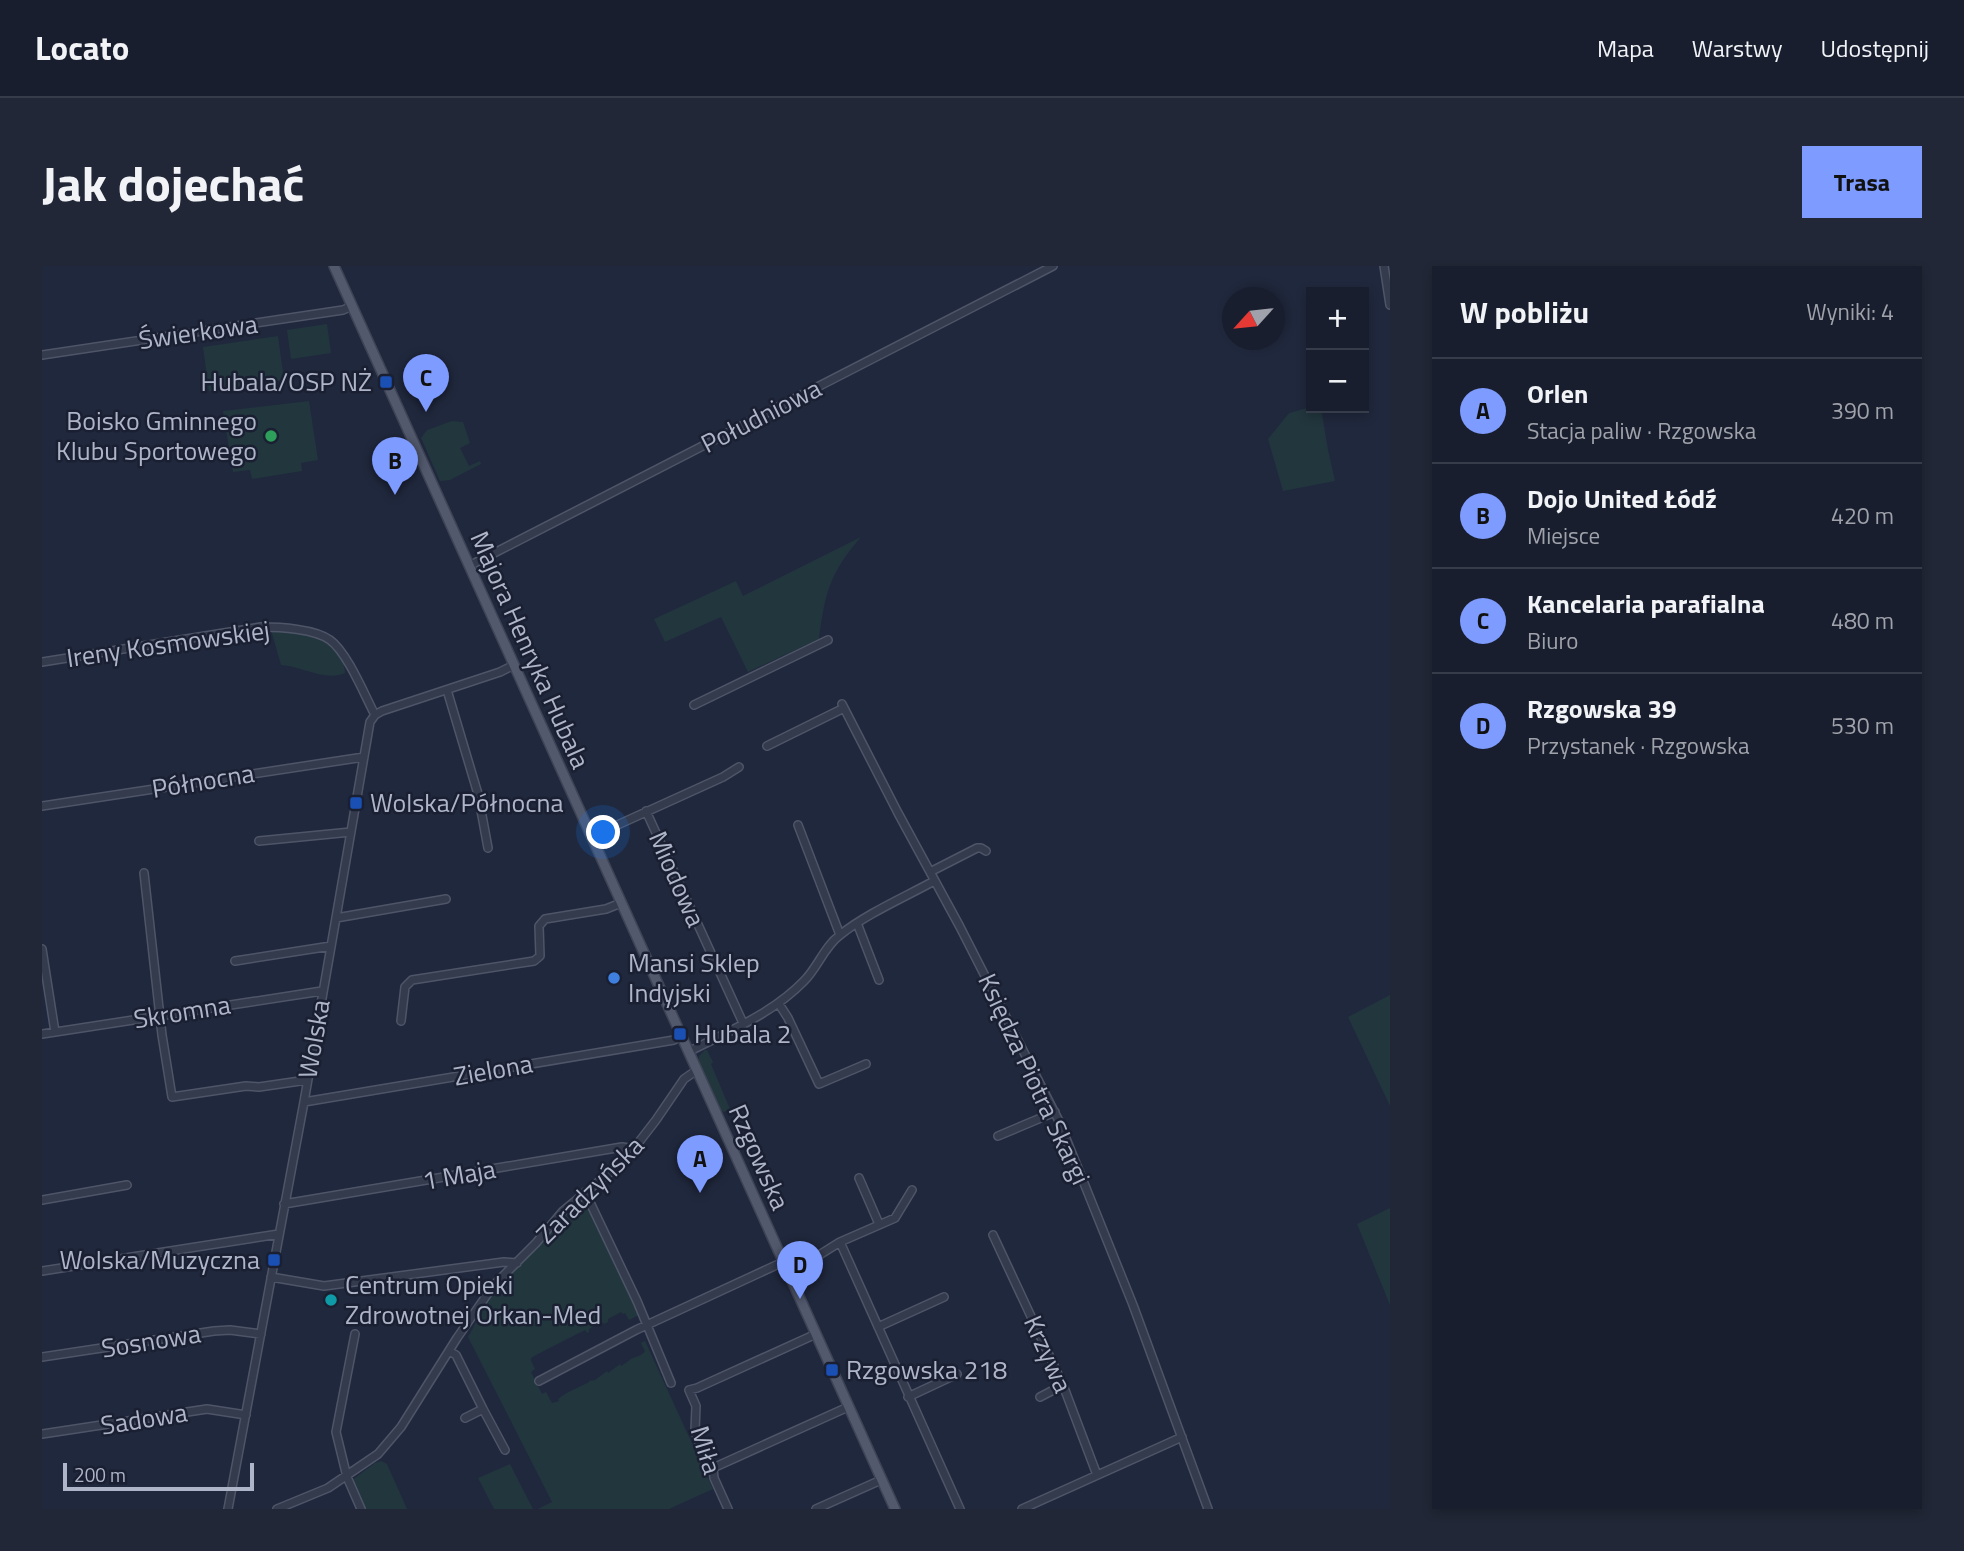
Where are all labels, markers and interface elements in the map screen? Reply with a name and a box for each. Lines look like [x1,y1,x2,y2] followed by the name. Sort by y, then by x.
[35,23,129,73] text: Locato
[1597,30,1654,66] text: Mapa
[1692,30,1783,66] text: Warstwy
[1821,30,1929,66] text: Udostępnij
[42,145,304,220] text: Jak dojechać
[1802,146,1922,218] button: Trasa
[1222,287,1285,350] north arrow
[1306,287,1369,413] map controls
[1306,287,1369,350] button: +
[1460,289,1589,335] text: W pobliżu
[1806,294,1894,329] text: Wyniki: 4
[136,304,260,359] street label: Świerkowa
[1306,350,1369,413] button: −
[403,354,449,412] pin: C
[200,362,372,401] place label: Hubala/OSP NŻ
[694,369,828,463] street label: Południowa
[378,374,394,390] marker: Hubala/OSP NŻ
[1527,374,1588,413] text: Orlen
[1476,393,1490,428] text: A
[1831,393,1894,428] text: 390 m
[56,401,257,470] place label: Boisko Gminnego Klubu Sportowego
[1527,413,1756,448] text: Stacja paliw · Rzgowska
[263,428,279,444] marker: Boisko Gminnego Klubu Sportowego
[372,437,418,495] pin: B
[1527,479,1717,518] text: Dojo United Łódź
[1476,498,1490,533] text: B
[1831,498,1894,533] text: 420 m
[1527,518,1600,553] text: Miejsce
[461,525,600,775] street label: Majora Henryka Hubala
[1527,584,1765,623] text: Kancelaria parafialna
[1477,603,1489,638] text: C
[1831,603,1894,638] text: 480 m
[64,610,272,677] street label: Ireny Kosmowskiej
[1527,623,1578,658] text: Biuro
[1527,689,1677,728] text: Rzgowska 39
[1476,708,1490,743] text: D
[1831,708,1894,743] text: 530 m
[1527,728,1749,763] text: Przystanek · Rzgowska
[149,753,257,808] street label: Północna
[370,783,564,822] place label: Wolska/Północna
[348,795,364,811] marker: Wolska/Północna
[586,815,620,849] your location
[639,825,716,933] street label: Miodowa
[628,943,760,1012] place label: Mansi Sklep Indyjski
[968,967,1101,1191] street label: Księdza Piotra Skargi
[606,970,622,986] marker: Mansi Sklep Indyjski
[131,985,233,1038] street label: Skromna
[287,996,340,1082] street label: Wolska
[694,1014,791,1053] place label: Hubala 2
[672,1026,688,1042] marker: Hubala 2
[450,1043,535,1096] street label: Zielona
[719,1098,800,1216] street label: Rzgowska
[527,1127,652,1252] street label: Zaradzyńska
[677,1135,723,1193] pin: A
[419,1149,499,1200] street label: 1 Maja
[60,1240,260,1279] place label: Wolska/Muzyczna
[777,1241,823,1299] pin: D
[266,1252,282,1268] marker: Wolska/Muzyczna
[345,1265,601,1334] place label: Centrum Opieki Zdrowotnej Orkan-Med
[323,1292,339,1308] marker: Centrum Opieki Zdrowotnej Orkan-Med
[1014,1309,1083,1399] street label: Krzywa
[98,1313,203,1368] street label: Sosnowa
[846,1350,1007,1389] place label: Rzgowska 218
[824,1362,840,1378] marker: Rzgowska 218
[98,1392,190,1445] street label: Sadowa
[681,1421,732,1479] street label: Miła
[63,1460,254,1492] scale bar
[74,1460,126,1489] text: 200 m

